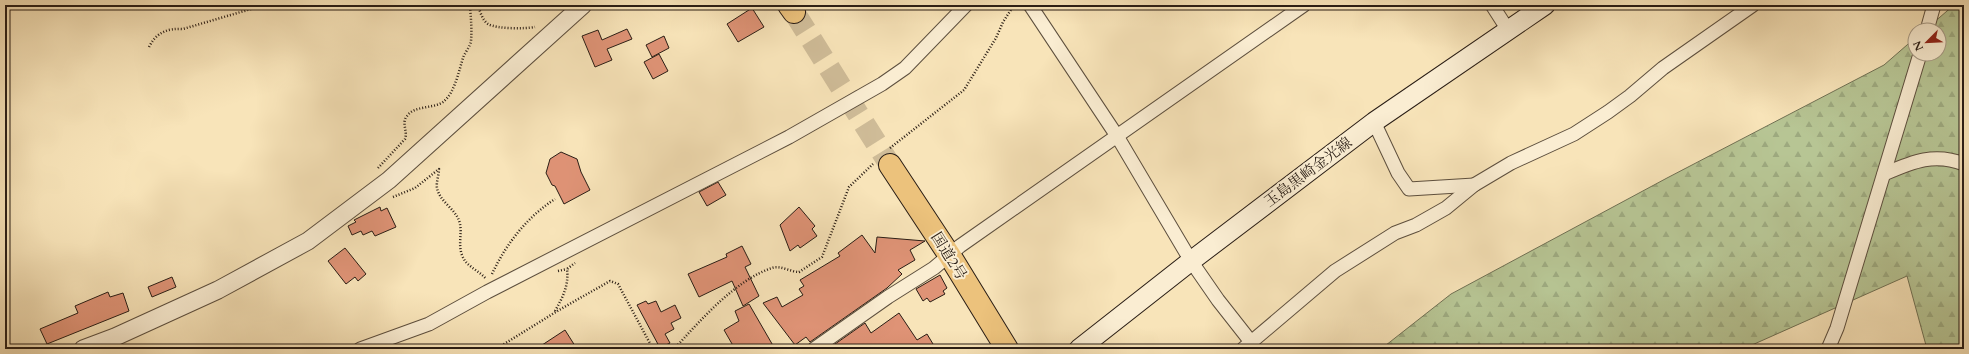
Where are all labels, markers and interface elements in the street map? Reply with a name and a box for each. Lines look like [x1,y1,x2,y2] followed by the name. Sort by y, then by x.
[1907,22,1947,62] north arrow
[1909,38,1927,53] text: N
[1260,132,1356,212] street label: 玉島黒崎金光線
[927,228,971,284] street label: 国道2号

